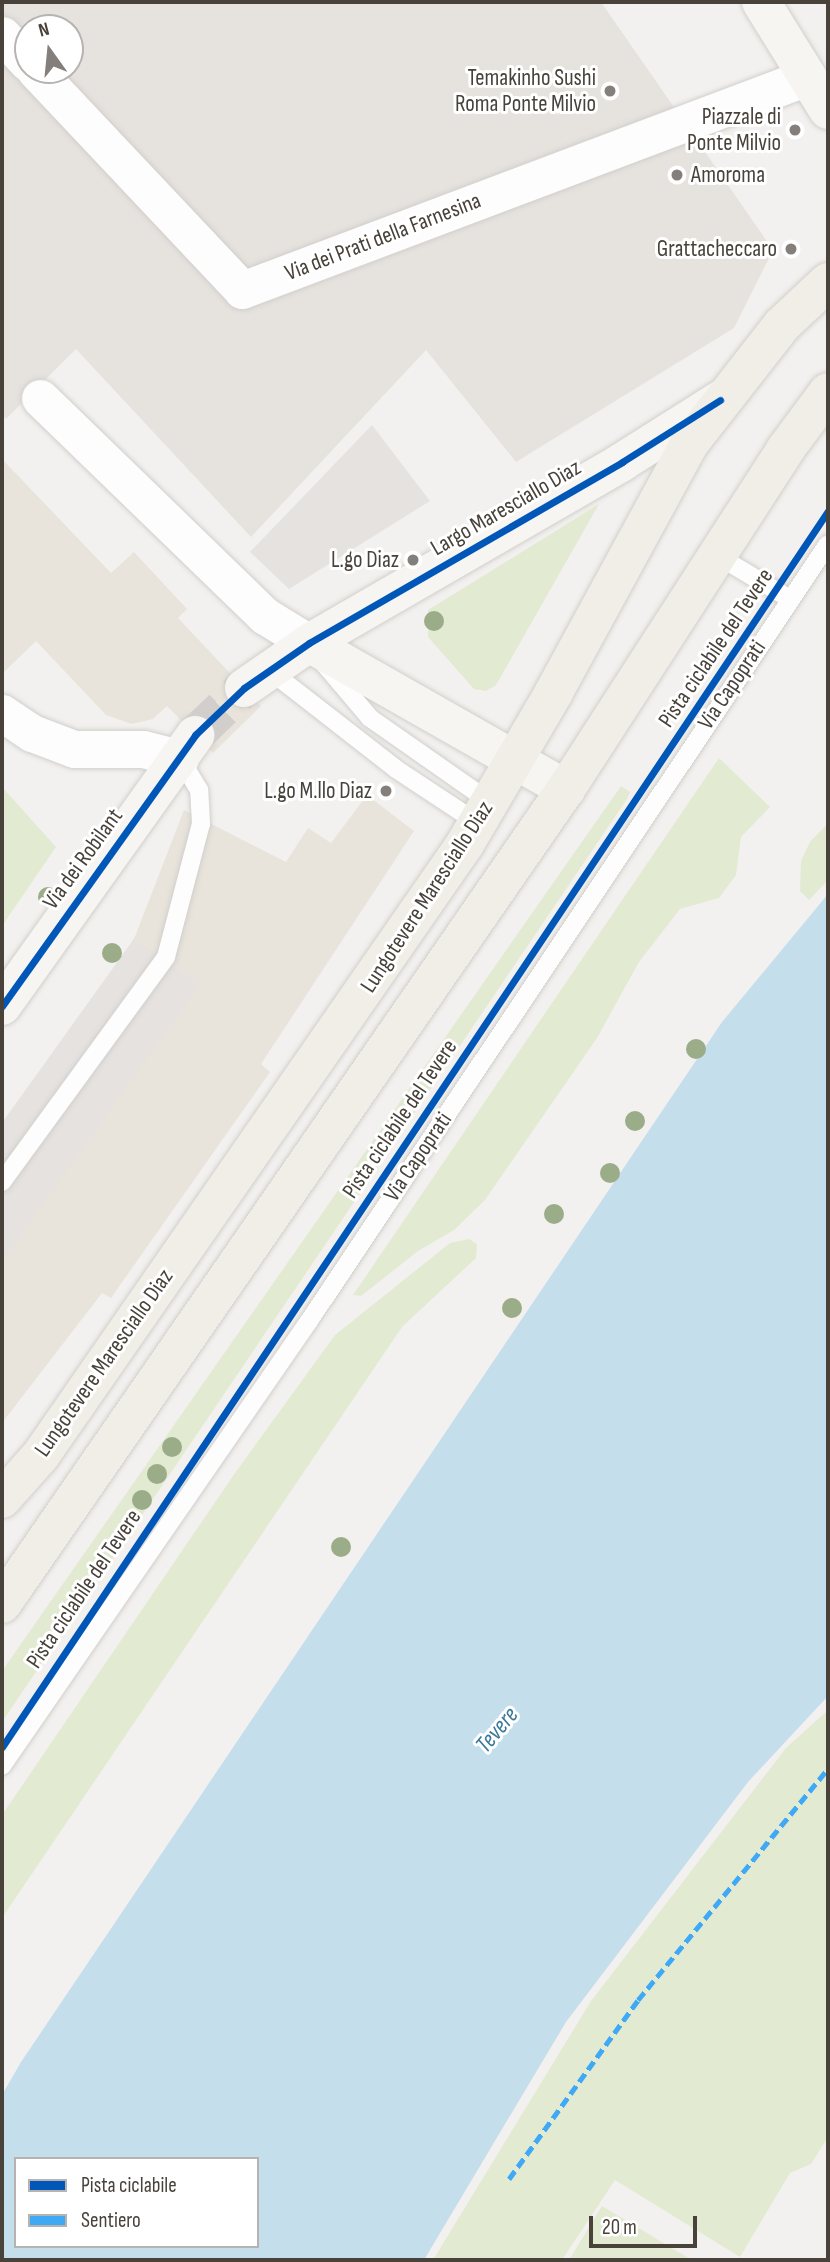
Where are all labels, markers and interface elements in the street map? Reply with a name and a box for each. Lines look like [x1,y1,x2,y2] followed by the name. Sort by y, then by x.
[14,14,84,84] north arrow
[36,18,52,43] text: N
[455,64,596,118] place label: Temakinho Sushi Roma Ponte Milvio
[602,83,618,99] marker: Temakinho Sushi Roma Ponte Milvio
[687,103,781,157] place label: Piazzale di Ponte Milvio
[787,122,803,138] marker: Piazzale di Ponte Milvio
[691,161,765,189] place label: Amoroma
[669,167,685,183] marker: Amoroma
[281,187,485,287] street label: Via dei Prati della Farnesina
[657,235,777,263] place label: Grattacheccaro
[783,241,799,257] marker: Grattacheccaro
[426,454,586,562] street label: Largo Maresciallo Diaz
[331,546,399,574] place label: L.go Diaz
[405,552,421,568] marker: L.go Diaz
[653,563,779,733] street label: Pista ciclabile del Tevere
[692,635,772,735] street label: Via Capoprati
[264,777,372,805] place label: L.go M.llo Diaz
[378,783,394,799] marker: L.go M.llo Diaz
[355,796,499,998] street label: Lungotevere Maresciallo Diaz
[37,803,129,915] street label: Via dei Robilant
[337,1034,463,1204] street label: Pista ciclabile del Tevere
[378,1107,458,1207] street label: Via Capoprati
[29,1264,179,1462] street label: Lungotevere Maresciallo Diaz
[21,1504,147,1674] street label: Pista ciclabile del Tevere
[470,1701,524,1759] water label: Tevere
[14,2157,259,2248] legend
[81,2173,177,2198] text: Pista ciclabile
[592,2202,700,2246] scale bar
[81,2208,141,2233] text: Sentiero
[602,2215,637,2240] text: 20 m

